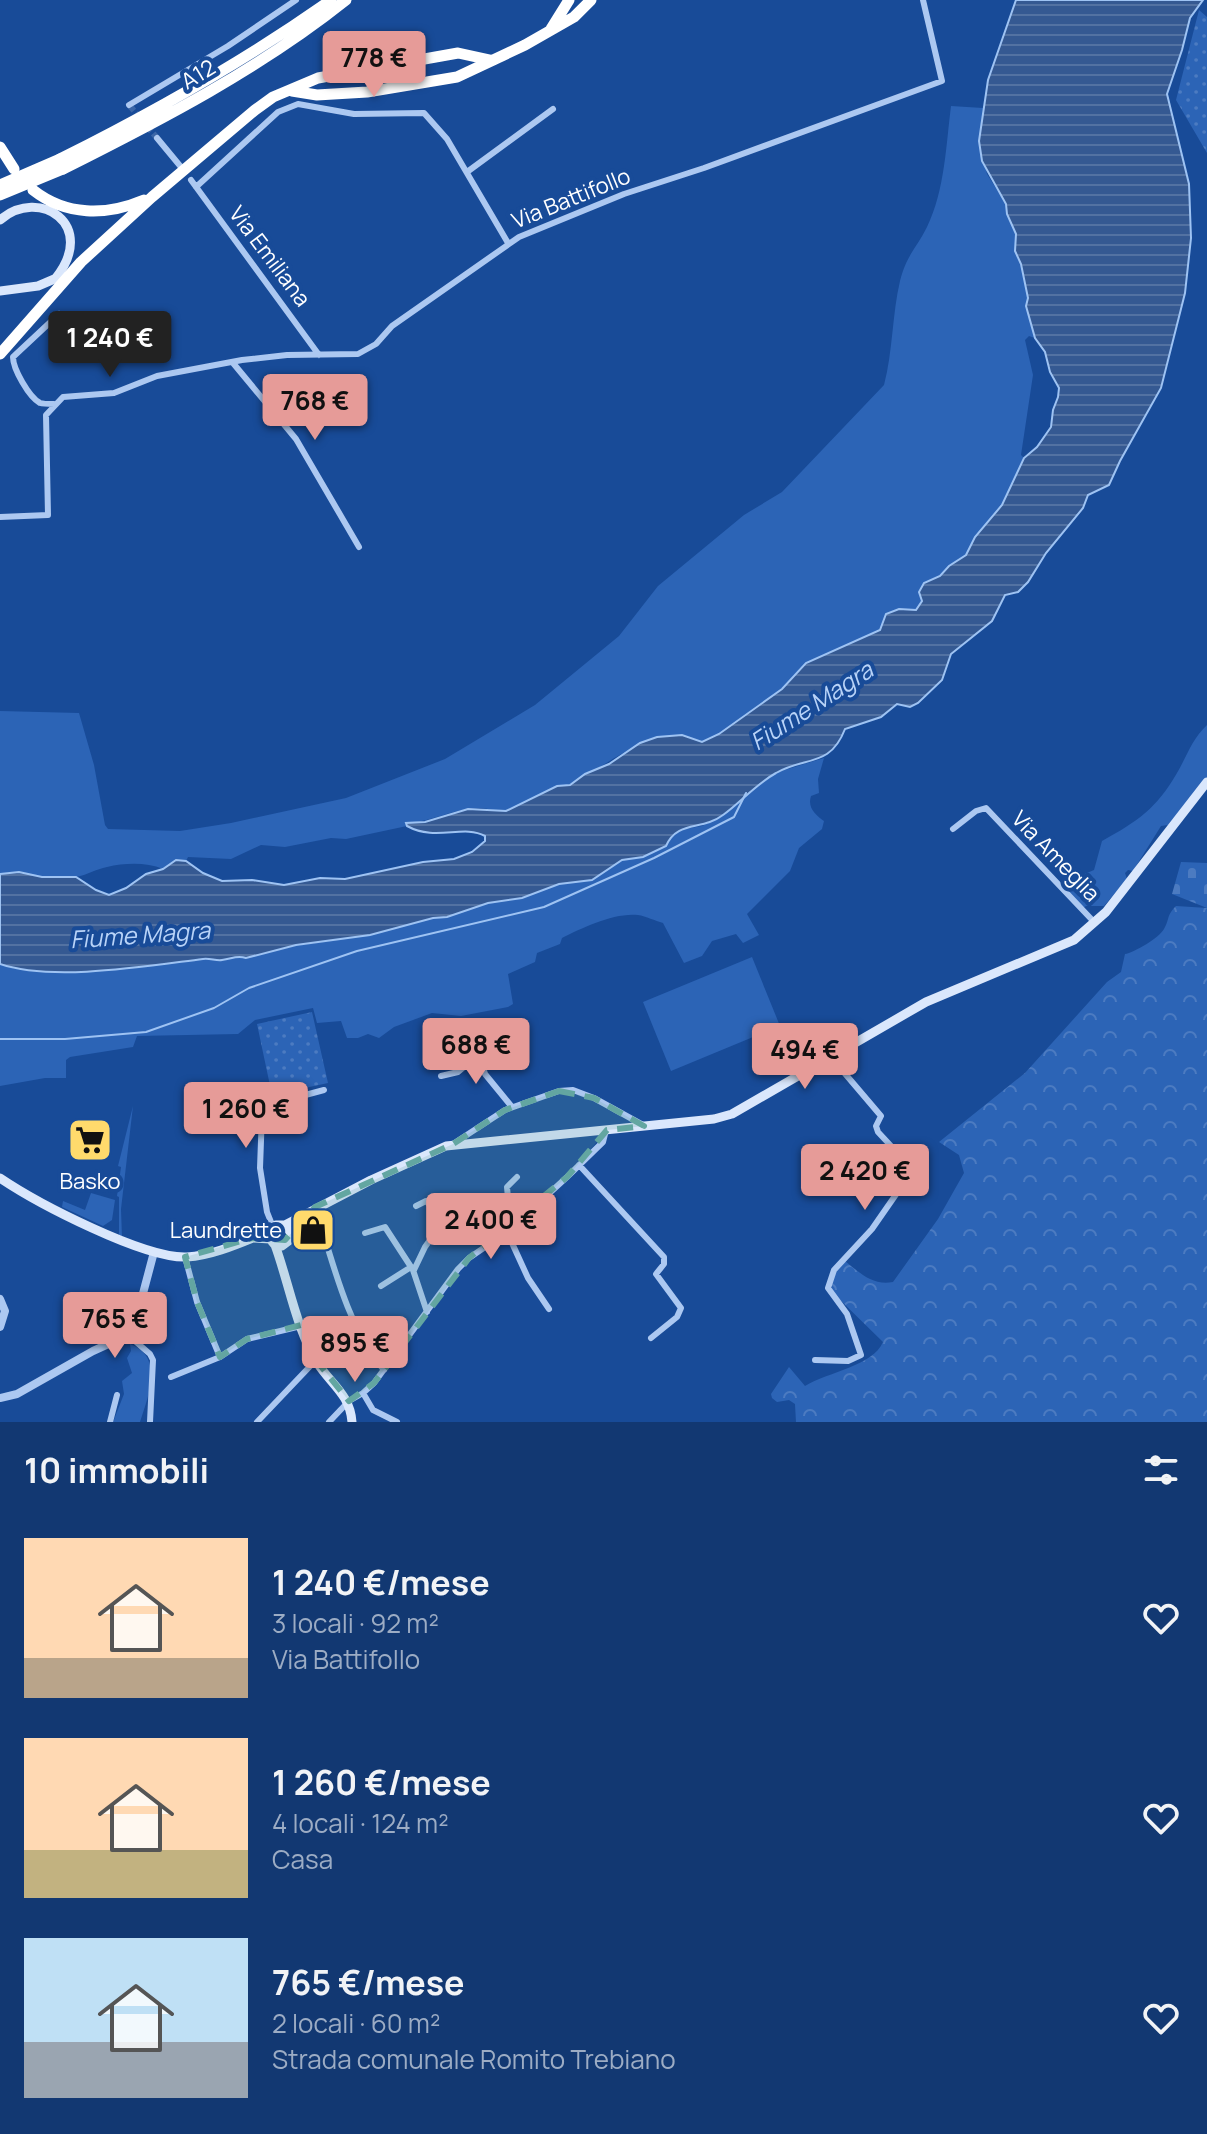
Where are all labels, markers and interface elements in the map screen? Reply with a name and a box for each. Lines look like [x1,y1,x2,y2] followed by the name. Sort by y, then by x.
[318,31,430,99] pin: 778 €
[341,39,407,75] text: 778 €
[175,52,221,96] street label: A12
[507,161,635,235] street label: Via Battifollo
[222,200,318,312] street label: Via Emiliana
[36,311,184,379] pin: 1 240 €
[66,319,154,355] text: 1 240 €
[259,374,371,442] pin: 768 €
[281,382,349,418] text: 768 €
[743,652,880,757] water label: Fiume Magra
[1005,804,1107,908] street label: Via Ameglia
[69,913,213,955] water label: Fiume Magra
[420,1018,532,1086] pin: 688 €
[749,1023,861,1091] pin: 494 €
[441,1026,511,1062] text: 688 €
[770,1031,840,1067] text: 494 €
[172,1082,320,1150] pin: 1 260 €
[202,1090,290,1126] text: 1 260 €
[66,1116,114,1164] supermarket icon: Basko
[791,1144,939,1212] pin: 2 420 €
[819,1152,911,1188] text: 2 420 €
[60,1166,120,1196] place label: Basko
[417,1193,565,1261] pin: 2 400 €
[444,1201,538,1237] text: 2 400 €
[289,1206,337,1254] shop icon: Laundrette
[170,1215,282,1245] place label: Laundrette
[59,1292,171,1360] pin: 765 €
[81,1300,149,1336] text: 765 €
[299,1316,411,1384] pin: 895 €
[320,1324,390,1360] text: 895 €
[24,1447,209,1493] text: 10 immobili
[1139,1448,1183,1492] icon: filters
[272,1559,490,1605] text: 1 240 €/mese
[88,1570,184,1666] icon: home
[1139,1596,1183,1640] icon: heart
[272,1605,439,1641] text: 3 locali · 92 m²
[272,1641,420,1677] text: Via Battifollo
[272,1759,491,1805] text: 1 260 €/mese
[88,1770,184,1866] icon: home
[1139,1796,1183,1840] icon: heart
[272,1805,449,1841] text: 4 locali · 124 m²
[272,1841,333,1877] text: Casa
[272,1959,465,2005] text: 765 €/mese
[88,1970,184,2066] icon: home
[1139,1996,1183,2040] icon: heart
[272,2005,440,2041] text: 2 locali · 60 m²
[272,2041,676,2077] text: Strada comunale Romito Trebiano

